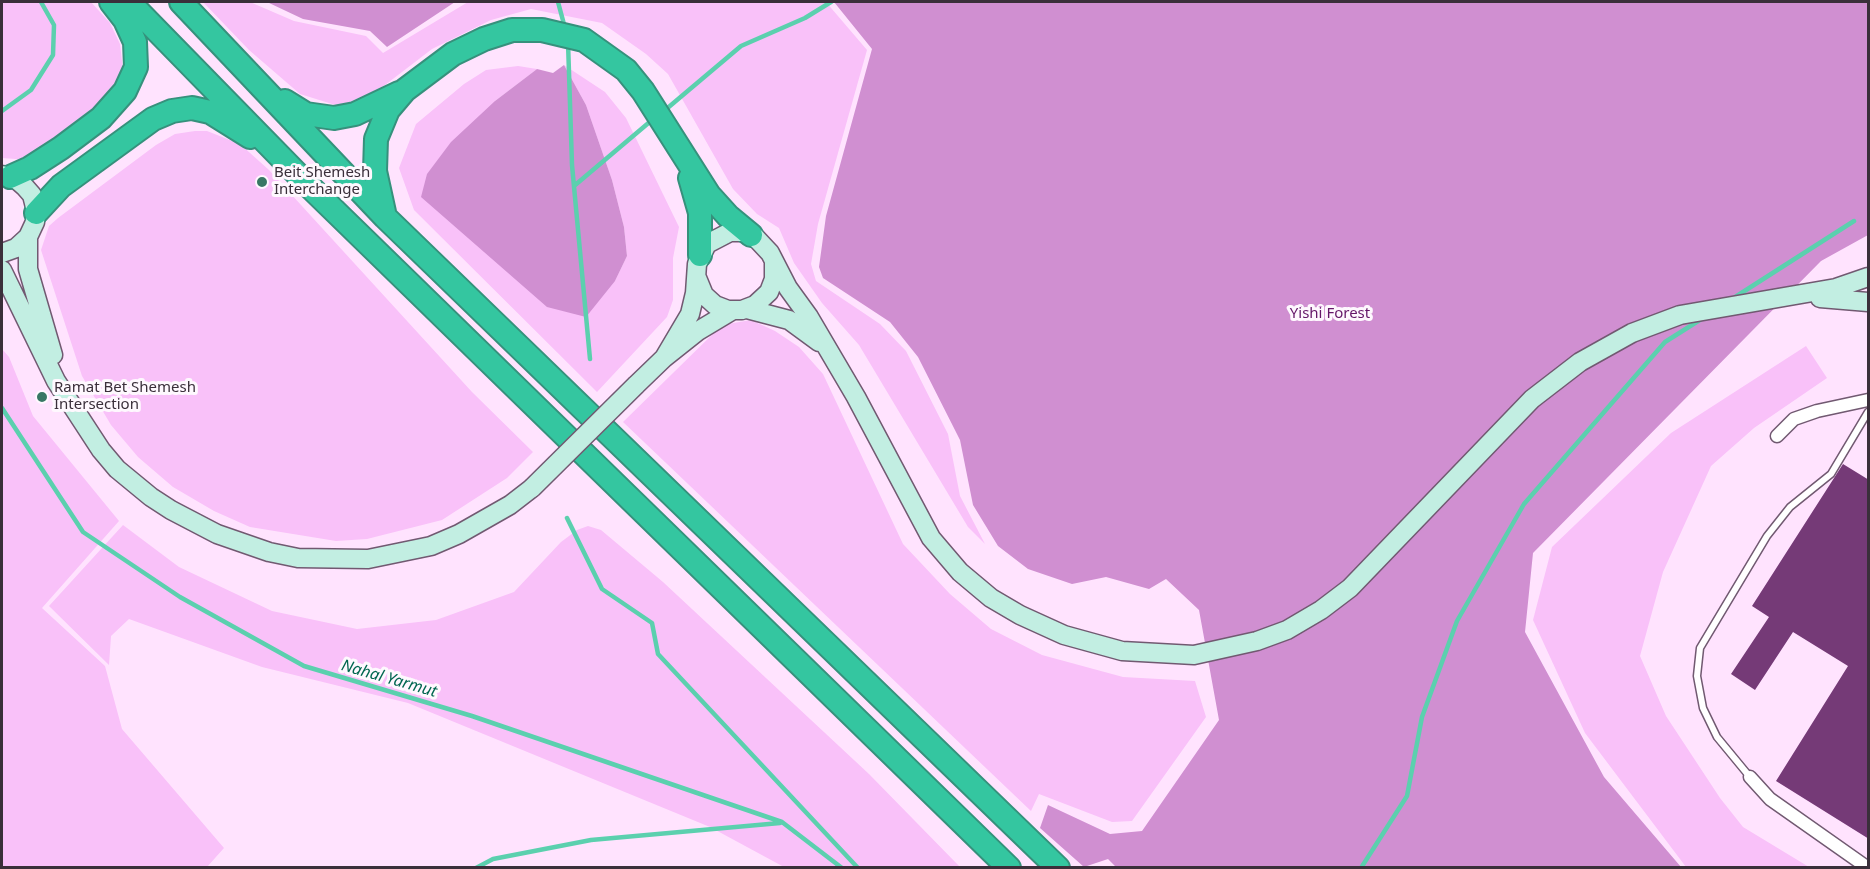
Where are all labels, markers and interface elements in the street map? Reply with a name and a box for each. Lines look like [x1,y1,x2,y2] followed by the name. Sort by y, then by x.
[274,164,370,199] place label: Beit Shemesh Interchange
[255,175,269,189] marker: Beit Shemesh Interchange
[1290,305,1370,323] park label: Yishi Forest
[54,379,196,414] place label: Ramat Bet Shemesh Intersection
[35,390,49,404] marker: Ramat Bet Shemesh Intersection
[339,656,439,702] water label: Nahal Yarmut

